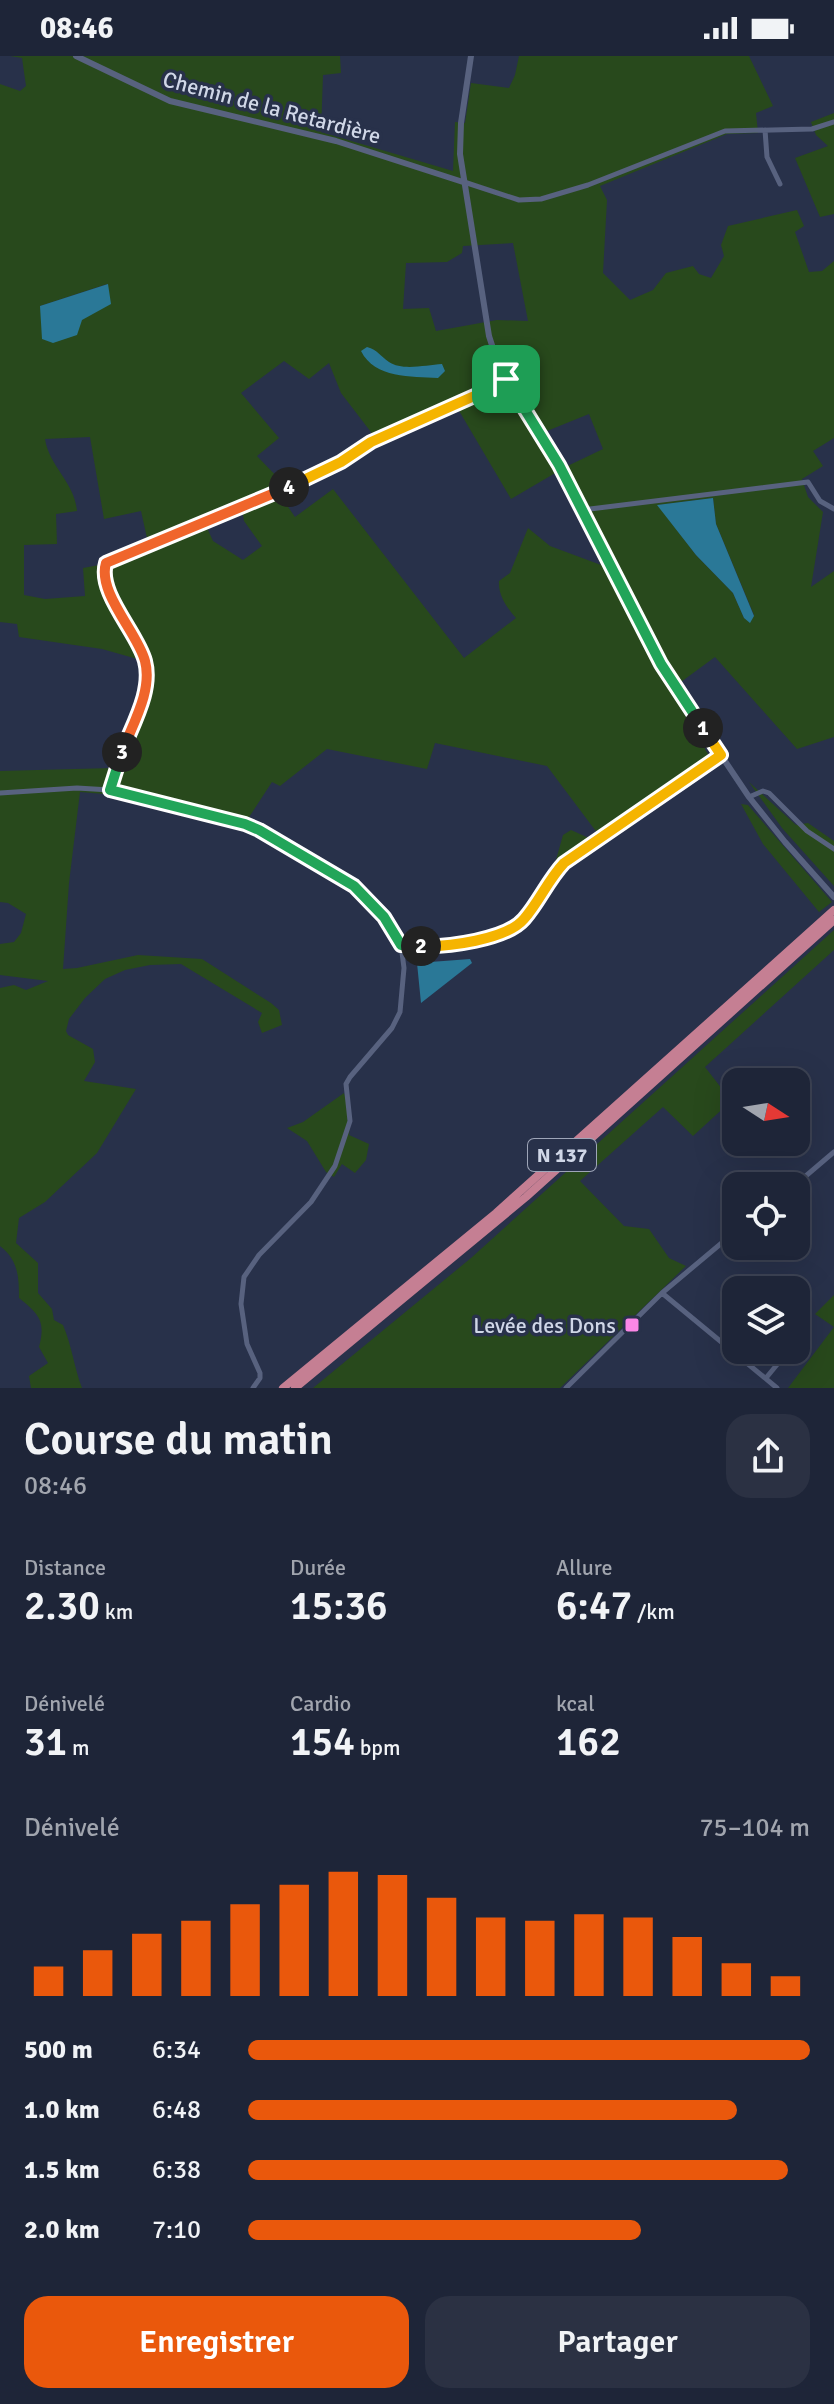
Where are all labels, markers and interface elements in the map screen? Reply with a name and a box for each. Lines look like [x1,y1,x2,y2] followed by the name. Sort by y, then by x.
[40,10,114,47] text: 08:46
[160,65,384,150] street label: Chemin de la Retardière
[472,345,540,413] pin
[484,357,528,401] icon: arrive
[269,467,309,507] pin: 4
[283,473,295,500] text: 4
[683,708,723,748] pin: 1
[697,714,709,741] text: 1
[102,732,142,772] pin: 3
[116,738,128,765] text: 3
[401,926,441,966] pin: 2
[415,932,427,959] text: 2
[722,1068,810,1156] north arrow
[722,1068,810,1364] map controls
[528,1139,596,1171] road number: N 137
[722,1172,810,1260] button: locate
[722,1276,810,1364] button: layers
[473,1312,616,1339] place label: Levée des Dons
[623,1316,641,1334] marker: Levée des Dons
[24,1413,333,1467] text: Course du matin
[726,1414,810,1498] button: share
[24,1470,87,1502] text: 08:46
[24,1554,106,1581] text: Distance
[290,1554,346,1581] text: Durée
[556,1554,612,1581] text: Allure
[24,1581,100,1631] text: 2.30
[290,1581,388,1631] text: 15:36
[556,1581,632,1631] text: 6:47
[100,1598,133,1625] text: km
[632,1598,675,1625] text: /km
[24,1690,105,1717] text: Dénivelé
[290,1690,351,1717] text: Cardio
[556,1690,595,1717] text: kcal
[24,1717,67,1767] text: 31
[290,1717,355,1767] text: 154
[556,1717,621,1767] text: 162
[67,1734,90,1761] text: m
[355,1734,400,1761] text: bpm
[24,1812,120,1844] text: Dénivelé
[700,1812,810,1844] text: 75–104 m
[24,2034,93,2066] text: 500 m
[152,2034,201,2066] text: 6:34
[24,2094,100,2126] text: 1.0 km
[152,2094,201,2126] text: 6:48
[24,2154,100,2186] text: 1.5 km
[152,2154,201,2186] text: 6:38
[24,2214,100,2246] text: 2.0 km
[152,2214,201,2246] text: 7:10
[24,2296,409,2388] button: Enregistrer
[425,2296,810,2388] button: Partager

